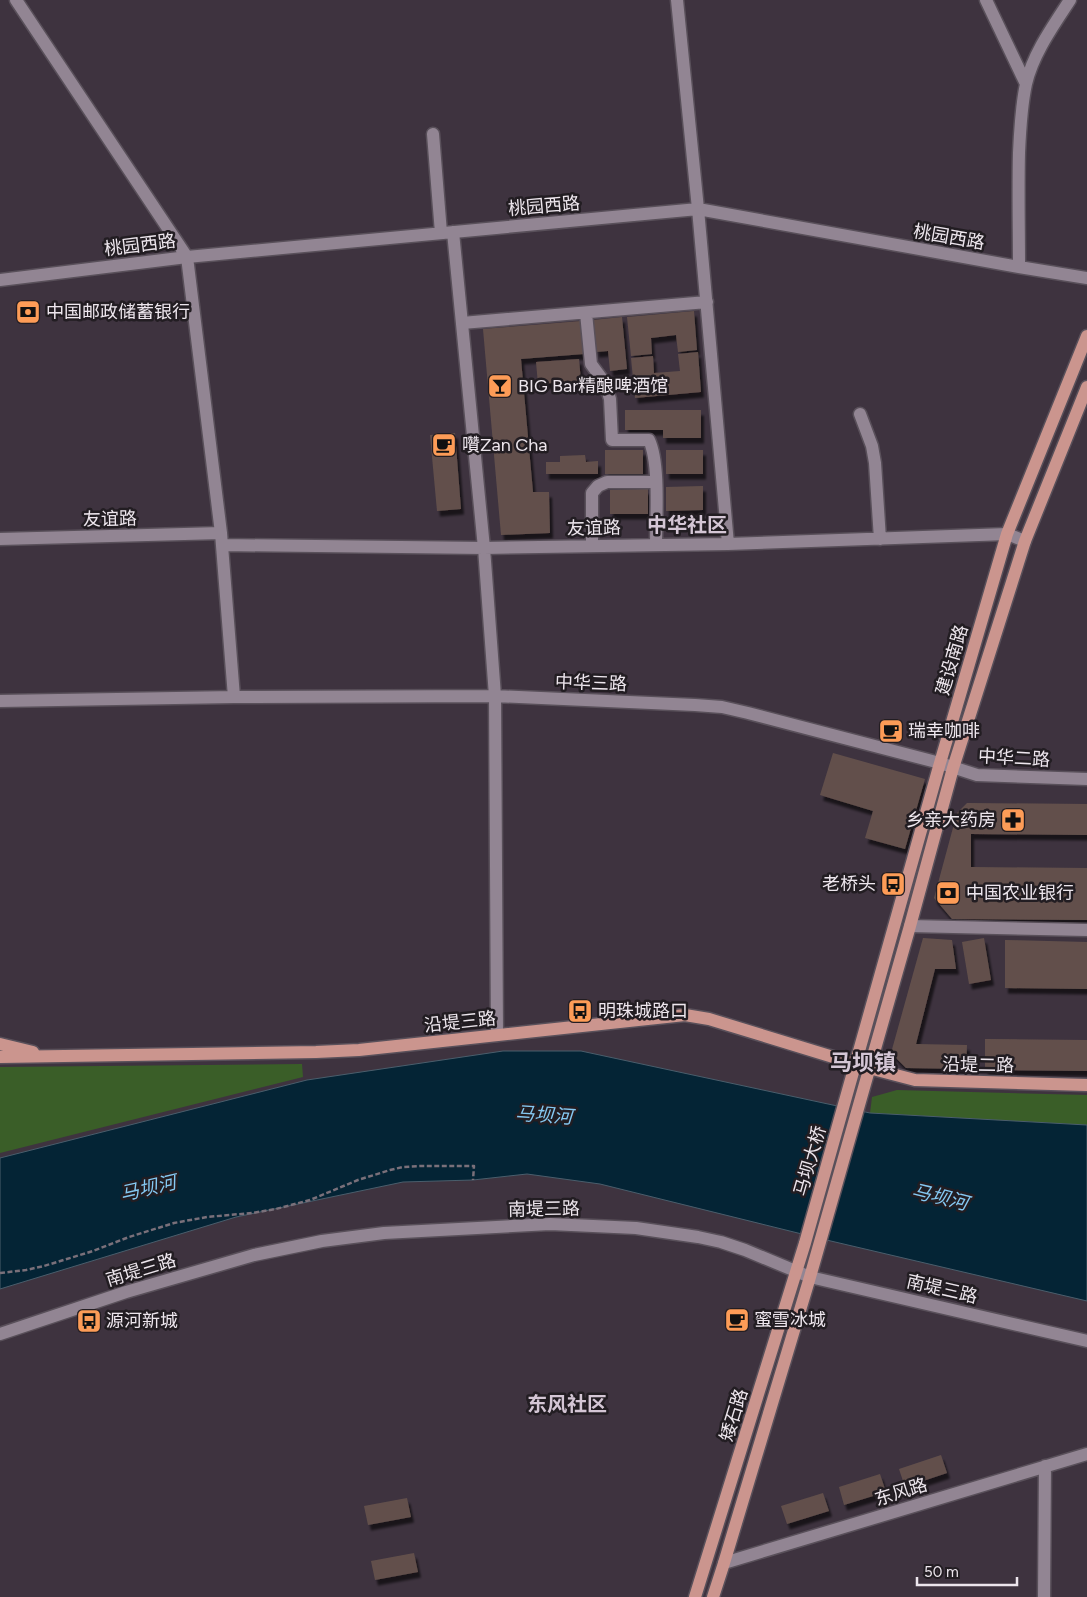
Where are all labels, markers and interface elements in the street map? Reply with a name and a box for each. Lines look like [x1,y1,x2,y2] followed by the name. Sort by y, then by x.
[507,192,581,220] street label: 桃园西路
[912,220,986,254] street label: 桃园西路
[103,230,177,260] street label: 桃园西路
[15,299,41,325] bank icon: 中国邮政储蓄银行
[46,301,190,323] place label: 中国邮政储蓄银行
[487,373,513,399] bar icon: BIG Bar精酿啤酒馆
[518,375,668,397] place label: BIG Bar精酿啤酒馆
[431,432,457,458] cafe icon: 囋Zan Cha
[462,434,547,456] place label: 囋Zan Cha
[83,508,137,530] street label: 友谊路
[647,513,727,537] district label: 中华社区
[567,517,621,539] street label: 友谊路
[932,622,972,698] street label: 建设南路
[555,671,627,695] street label: 中华三路
[878,718,904,744] cafe icon: 瑞幸咖啡
[908,720,980,742] place label: 瑞幸咖啡
[977,745,1051,771] street label: 中华二路
[1000,807,1026,833] pharmacy icon: 乡亲大药房
[906,809,996,831] place label: 乡亲大药房
[880,871,906,897] bus stop icon: 老桥头
[822,873,876,895] place label: 老桥头
[935,880,961,906] bank icon: 中国农业银行
[966,882,1074,904] place label: 中国农业银行
[567,998,593,1024] bus stop icon: 明珠城路口
[598,1000,688,1022] place label: 明珠城路口
[423,1007,497,1037] street label: 沿堤三路
[830,1049,896,1076] district label: 马坝镇
[942,1053,1014,1077] street label: 沿堤二路
[515,1102,577,1129] water label: 马坝河
[790,1123,830,1199] street label: 马坝大桥
[118,1169,182,1206] water label: 马坝河
[910,1179,974,1216] water label: 马坝河
[508,1197,580,1221] street label: 南堤三路
[103,1249,179,1291] street label: 南堤三路
[904,1270,980,1308] street label: 南堤三路
[724,1307,750,1333] cafe icon: 蜜雪冰城
[76,1308,102,1334] bus stop icon: 源河新城
[754,1309,826,1331] place label: 蜜雪冰城
[106,1310,178,1332] place label: 源河新城
[716,1386,752,1444] street label: 矮石路
[527,1392,607,1416] district label: 东风社区
[872,1474,930,1510] street label: 东风路
[917,1554,1017,1586] scale bar
[924,1563,959,1581] text: 50 m

